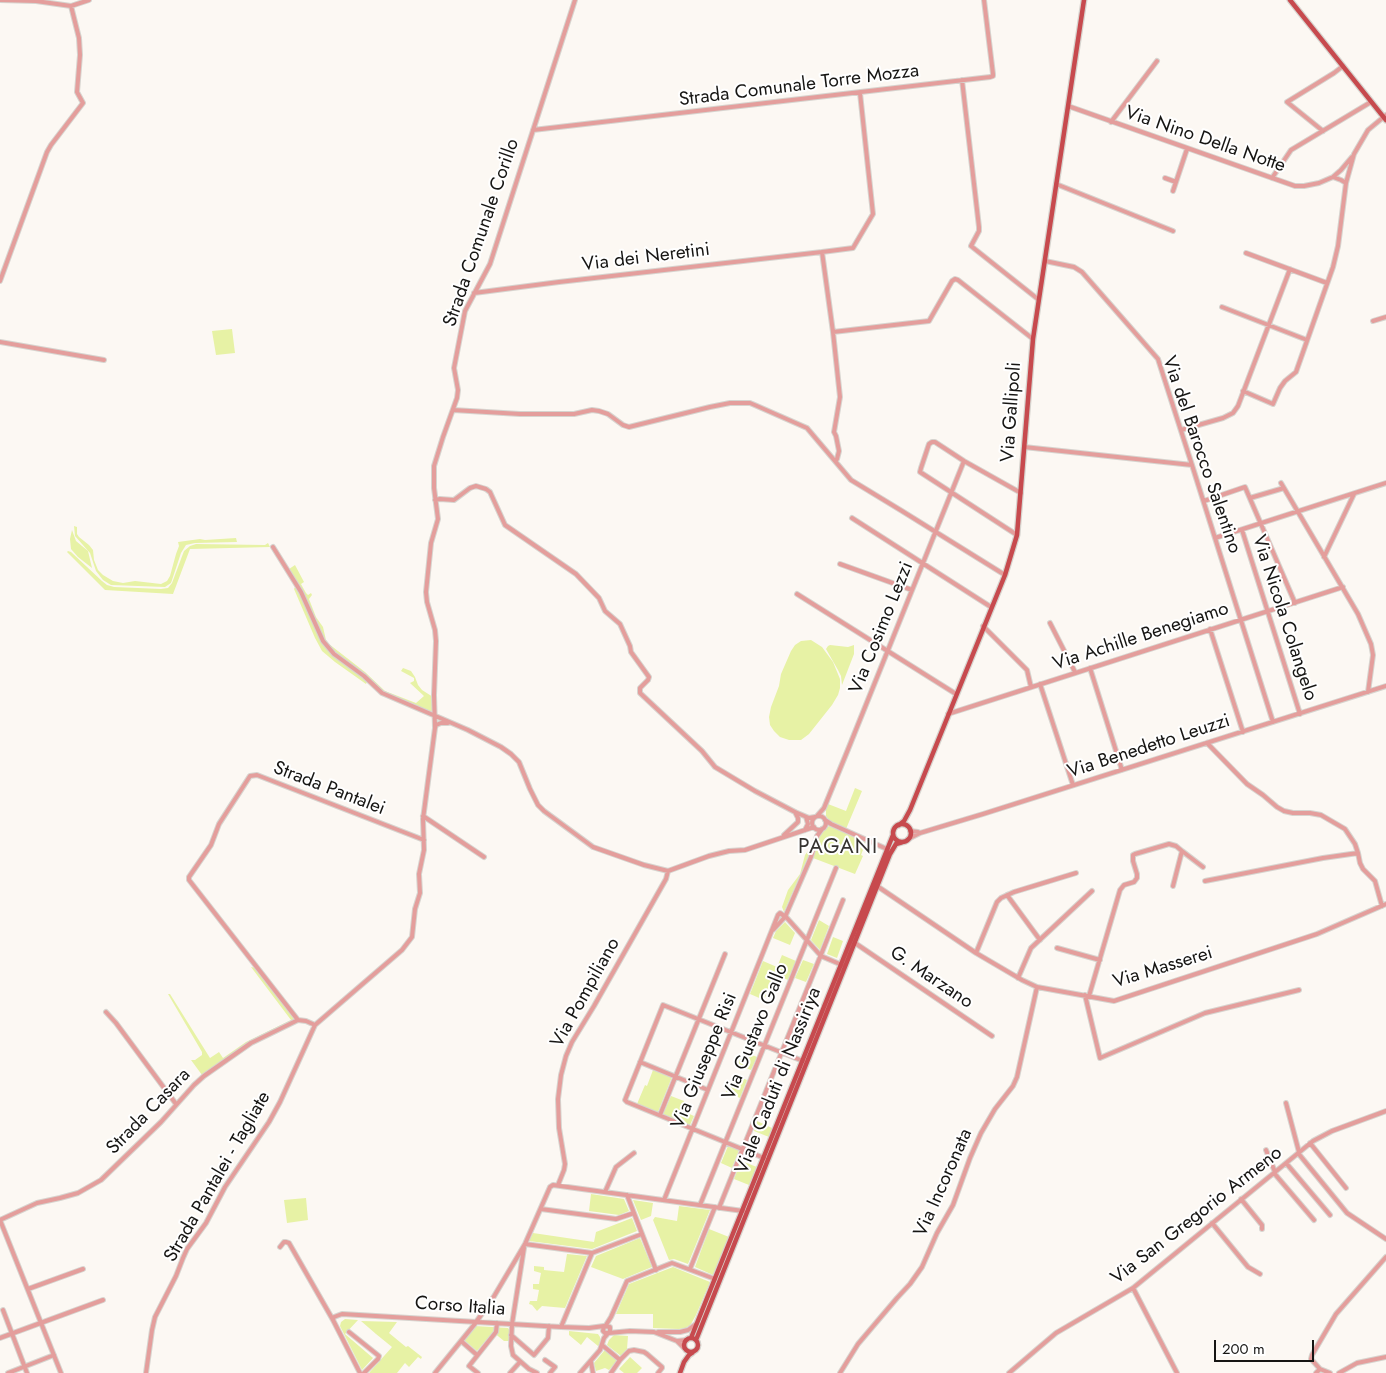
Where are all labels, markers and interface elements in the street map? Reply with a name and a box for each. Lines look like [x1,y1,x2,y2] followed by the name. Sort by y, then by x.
[678,60,920,112] street label: Strada Comunale Torre Mozza
[1122,102,1288,178] street label: Via Nino Della Notte
[439,136,525,330] street label: Strada Comunale Corillo
[581,239,711,277] street label: Via dei Neretini
[1157,353,1245,557] street label: Via del Barocco Salentino
[997,361,1027,463] street label: Via Gallipoli
[1246,532,1322,704] street label: Via Nicola Colangelo
[845,559,919,697] street label: Via Cosimo Lezzi
[1050,598,1232,676] street label: Via Achille Benegiamo
[1065,710,1233,784] street label: Via Benedetto Leuzzi
[270,757,388,821] street label: Strada Pantalei
[797,835,879,861] district label: PAGANI
[546,934,626,1052] street label: Via Pompiliano
[885,942,977,1014] street label: G. Marzano
[1110,942,1216,994] street label: Via Masserei
[718,960,794,1104] street label: Via Gustavo Gallo
[731,984,827,1178] street label: Viale Caduti di Nassiriya
[667,990,743,1132] street label: Via Giuseppe Risi
[102,1064,196,1160] street label: Strada Casara
[160,1088,276,1266] street label: Strada Pantalei - Tagliate
[910,1125,978,1241] street label: Via Incoronata
[1107,1142,1287,1290] street label: Via San Gregorio Armeno
[414,1292,506,1322] street label: Corso Italia
[1216,1330,1316,1362] scale bar
[1222,1338,1265,1360] text: 200 m

